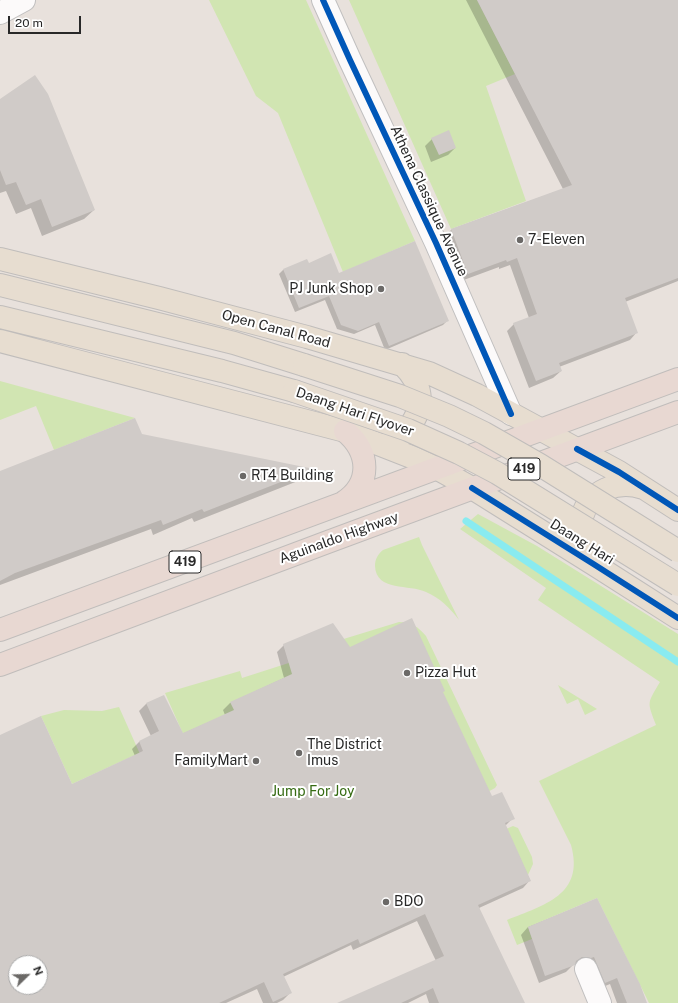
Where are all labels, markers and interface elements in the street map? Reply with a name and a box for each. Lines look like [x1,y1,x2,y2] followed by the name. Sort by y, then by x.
[10,8,83,34] scale bar
[15,16,43,30] text: 20 m
[387,123,471,279] street label: Athena Classique Avenue
[528,232,585,248] place label: 7-Eleven
[515,235,525,245] marker: 7-Eleven
[289,281,373,297] place label: PJ Junk Shop
[376,284,386,294] marker: PJ Junk Shop
[220,306,332,352] street label: Open Canal Road
[294,384,416,440] street label: Daang Hari Flyover
[508,458,540,480] road number: 419
[251,468,334,484] place label: RT4 Building
[238,471,248,481] marker: RT4 Building
[277,509,401,567] street label: Aguinaldo Highway
[547,516,617,568] street label: Daang Hari
[169,551,201,573] road number: 419
[415,665,476,681] place label: Pizza Hut
[402,668,412,678] marker: Pizza Hut
[307,737,382,770] place label: The District Imus
[294,748,304,758] marker: The District Imus
[174,753,248,769] place label: FamilyMart
[251,756,261,766] marker: FamilyMart
[271,784,355,800] park label: Jump For Joy
[394,894,423,910] place label: BDO
[381,897,391,907] marker: BDO
[8,955,48,995] north arrow
[31,964,45,977] text: N

